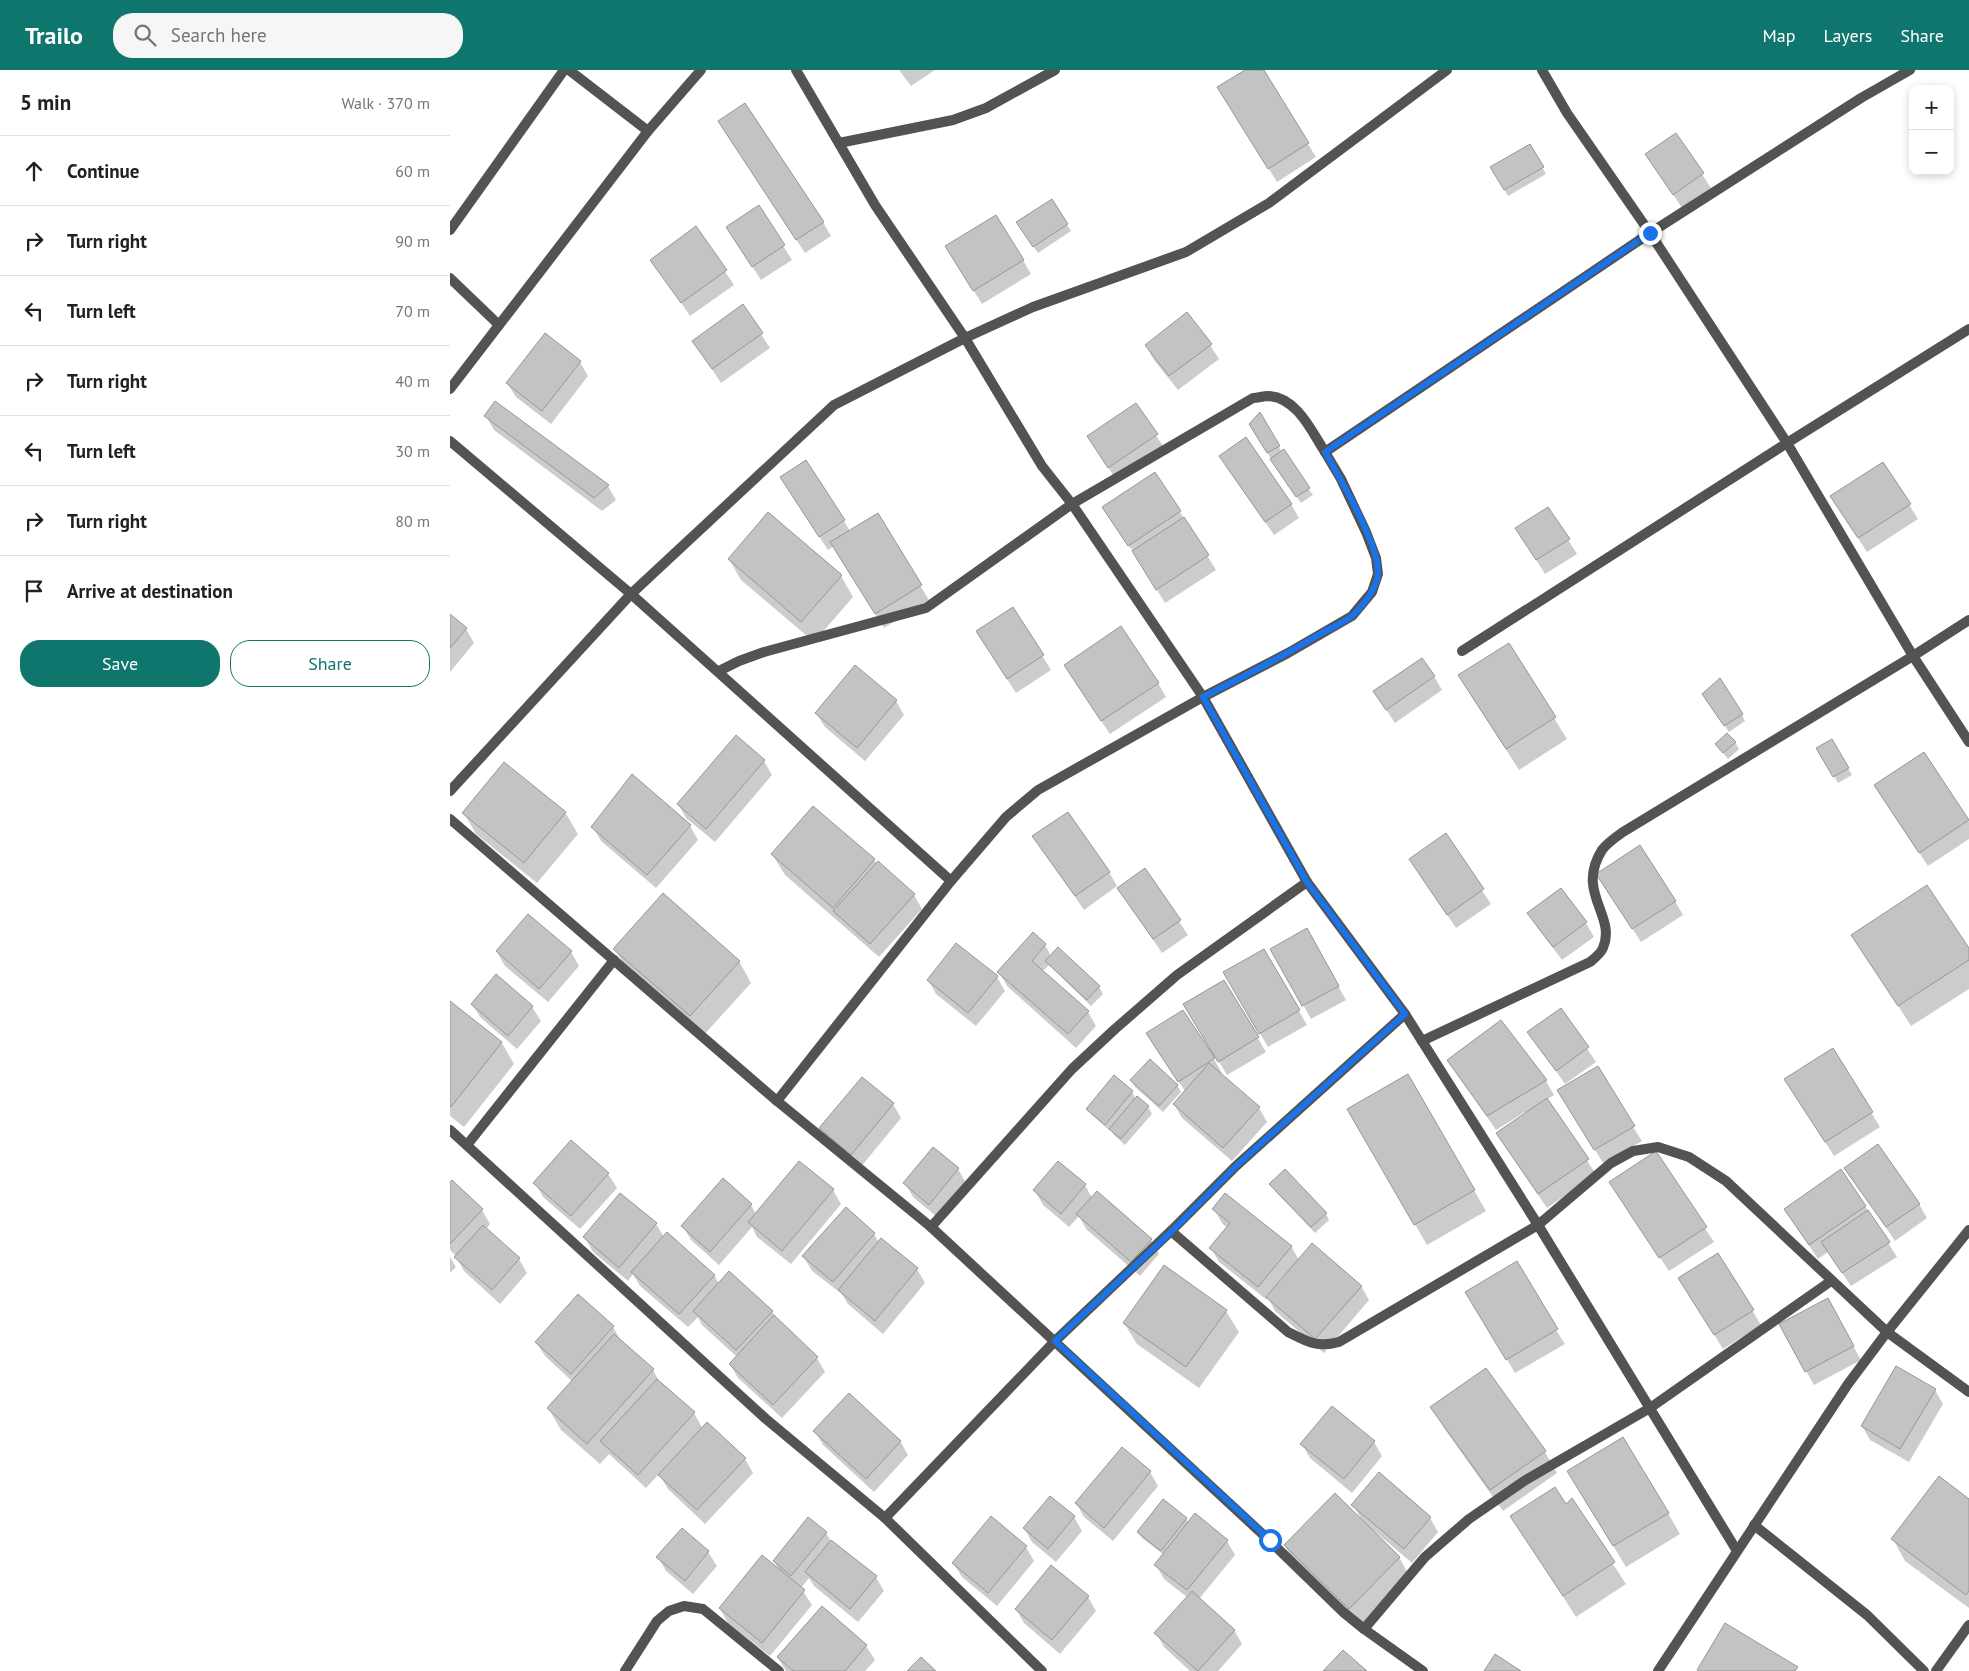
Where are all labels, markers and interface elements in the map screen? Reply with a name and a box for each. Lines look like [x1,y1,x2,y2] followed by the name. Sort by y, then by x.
[113,13,463,58] search box
[25,20,83,51] text: Trailo
[131,21,159,49] icon: search
[171,23,267,47] text: Search here
[1763,24,1795,47] text: Map
[1823,24,1872,47] text: Layers
[1900,24,1944,47] text: Share
[1909,85,1954,175] map controls
[1909,85,1954,130] button: +
[20,89,71,116] text: 5 min
[341,93,430,113] text: Walk · 370 m
[1909,130,1954,175] button: −
[20,157,48,185] icon: ahead
[67,159,139,183] text: Continue
[395,161,430,181] text: 60 m
[1639,222,1662,245] route end
[20,227,48,255] icon: right
[67,229,147,253] text: Turn right
[395,231,430,251] text: 90 m
[20,297,48,325] icon: left
[67,299,136,323] text: Turn left
[395,301,430,321] text: 70 m
[20,367,48,395] icon: right
[67,369,147,393] text: Turn right
[395,371,430,391] text: 40 m
[20,437,48,465] icon: left
[67,439,136,463] text: Turn left
[395,441,430,461] text: 30 m
[20,507,48,535] icon: right
[67,509,147,533] text: Turn right
[395,511,430,531] text: 80 m
[20,577,48,605] icon: arrive
[67,579,233,603] text: Arrive at destination
[20,640,220,687] button: Save
[230,640,430,687] button: Share
[1259,1529,1282,1552] route start

